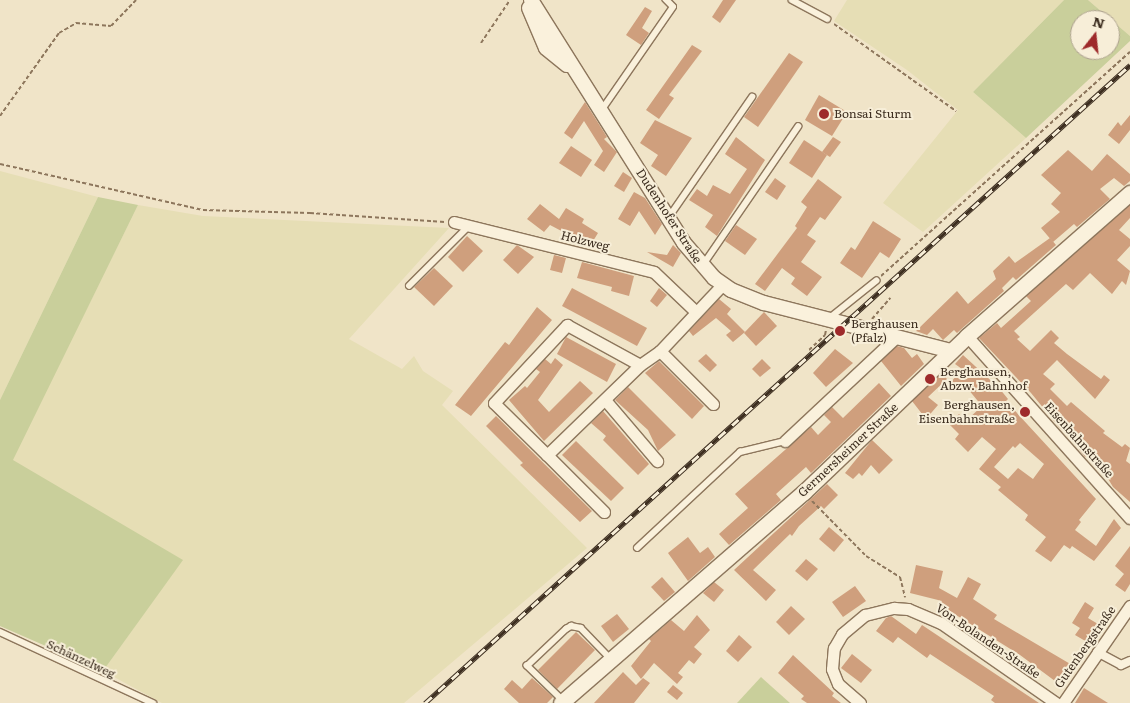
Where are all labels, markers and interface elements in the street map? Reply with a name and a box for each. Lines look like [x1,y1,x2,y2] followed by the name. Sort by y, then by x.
[1070,10,1120,60] north arrow
[1090,10,1107,33] text: N
[834,107,912,121] place label: Bonsai Sturm
[818,108,830,120] marker: Bonsai Sturm
[633,166,705,266] street label: Dudenhofer Straße
[559,228,611,254] street label: Holzweg
[851,317,918,345] place label: Berghausen (Pfalz)
[833,324,847,338] marker: Berghausen (Pfalz)
[940,365,1027,393] place label: Berghausen, Abzw. Bahnhof
[924,373,936,385] marker: Berghausen, Abzw. Bahnhof
[918,398,1015,426] place label: Berghausen, Eisenbahnstraße
[1041,399,1117,481] street label: Eisenbahnstraße
[795,400,901,500] street label: Germersheimer Straße
[1019,406,1031,418] marker: Berghausen, Eisenbahnstraße
[933,601,1043,681] street label: Von-Bolanden-Straße
[1051,603,1119,691] street label: Gutenbergstraße
[44,637,118,681] street label: Schänzelweg

